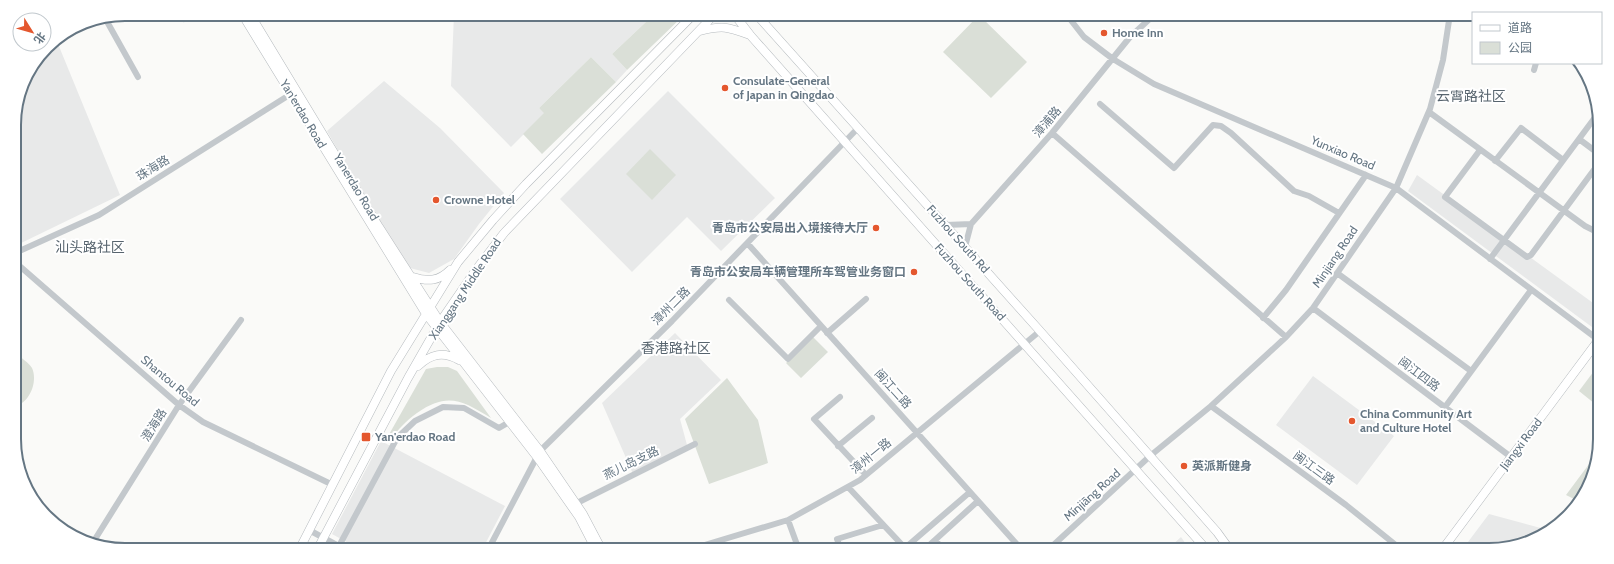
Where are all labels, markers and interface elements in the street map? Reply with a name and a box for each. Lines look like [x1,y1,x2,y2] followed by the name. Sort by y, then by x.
[12,12,52,52] north arrow
[1472,12,1602,64] legend
[1508,20,1532,35] text: 道路
[1112,25,1163,40] place label: Home Inn
[1099,28,1109,38] marker: Home Inn
[31,29,49,47] text: 北
[1508,40,1532,55] text: 公园
[733,73,834,102] place label: Consulate-General of Japan in Qingdao
[276,76,330,151] street label: Yan'erdao Road
[720,83,730,93] marker: Consulate-General of Japan in Qingdao
[1436,87,1506,105] district label: 云霄路社区
[1029,103,1064,140] street label: 漳浦路
[1308,132,1378,173] street label: Yunxiao Road
[330,149,382,223] street label: Yanerdao Road
[133,152,172,183] street label: 珠海路
[444,192,515,207] place label: Crowne Hotel
[431,195,441,205] marker: Crowne Hotel
[924,201,993,276] street label: Fuzhou South Rd
[712,220,868,235] place label: 青岛市公安局出入境接待大厅
[871,223,881,233] marker: 青岛市公安局出入境接待大厅
[1308,223,1361,290] street label: Minjiang Road
[425,235,504,342] street label: Xianggang Middle Road
[55,238,125,256] district label: 汕头路社区
[932,240,1009,323] street label: Fuzhou South Road
[690,264,906,279] place label: 青岛市公安局车辆管理所车驾管业务窗口
[909,267,919,277] marker: 青岛市公安局车辆管理所车驾管业务窗口
[648,283,693,328] street label: 漳州二路
[641,339,711,357] district label: 香港路社区
[138,352,203,409] street label: Shantou Road
[1396,353,1443,394] street label: 闽江四路
[872,366,915,412] street label: 闽江二路
[138,405,169,444] street label: 澄海路
[1360,406,1472,435] place label: China Community Art and Culture Hotel
[1496,415,1545,473] street label: Jiangxi Road
[1347,416,1357,426] marker: China Community Art and Culture Hotel
[374,429,455,444] place label: Yan'erdao Road
[360,431,372,443] marker: Yan'erdao Road
[847,435,894,477] street label: 漳州一路
[601,443,661,482] street label: 燕儿岛支路
[1290,447,1338,488] street label: 闽江三路
[1192,458,1252,473] place label: 英派斯健身
[1179,461,1189,471] marker: 英派斯健身
[1060,465,1123,524] street label: Mǐnjiāng Road

